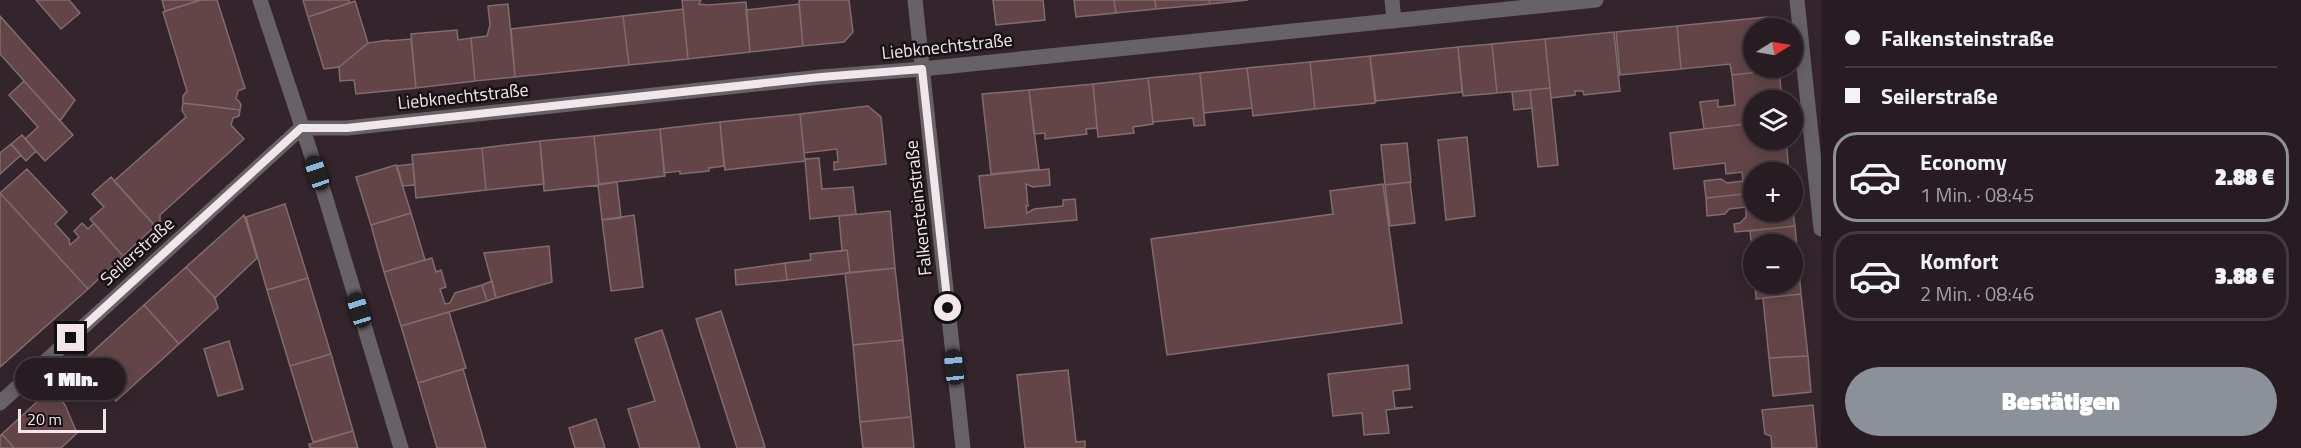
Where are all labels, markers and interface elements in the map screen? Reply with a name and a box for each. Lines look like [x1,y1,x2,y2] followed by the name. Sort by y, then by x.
[1743,18,1803,78] north arrow
[1743,18,1803,294] map controls
[1881,21,2054,55] text: Falkensteinstraße
[880,26,1014,66] street label: Liebknechtstraße
[396,76,530,116] street label: Liebknechtstraße
[1881,79,1998,113] text: Seilerstraße
[1743,90,1803,150] button: layers
[897,139,939,277] street label: Falkensteinstraße
[1920,145,2007,179] text: Economy
[1848,150,1902,204] icon: car
[303,153,331,193] car
[2215,160,2274,194] text: 2.88 €
[1743,162,1803,222] button: +
[1920,179,2034,210] text: 1 Min. · 08:45
[94,210,180,292] street label: Seilerstraße
[1743,234,1803,294] button: −
[1920,244,1999,278] text: Komfort
[1848,249,1902,303] icon: car
[2215,259,2274,293] text: 3.88 €
[1920,278,2034,309] text: 2 Min. · 08:46
[345,290,373,330] car
[934,294,961,321] route start
[57,324,84,351] route end
[943,348,965,386] car
[16,359,127,401] callout: 1 Min.
[43,363,98,394] text: 1 Min.
[1845,367,2277,436] button: Bestätigen
[18,406,106,434] scale bar
[27,407,62,431] text: 20 m

